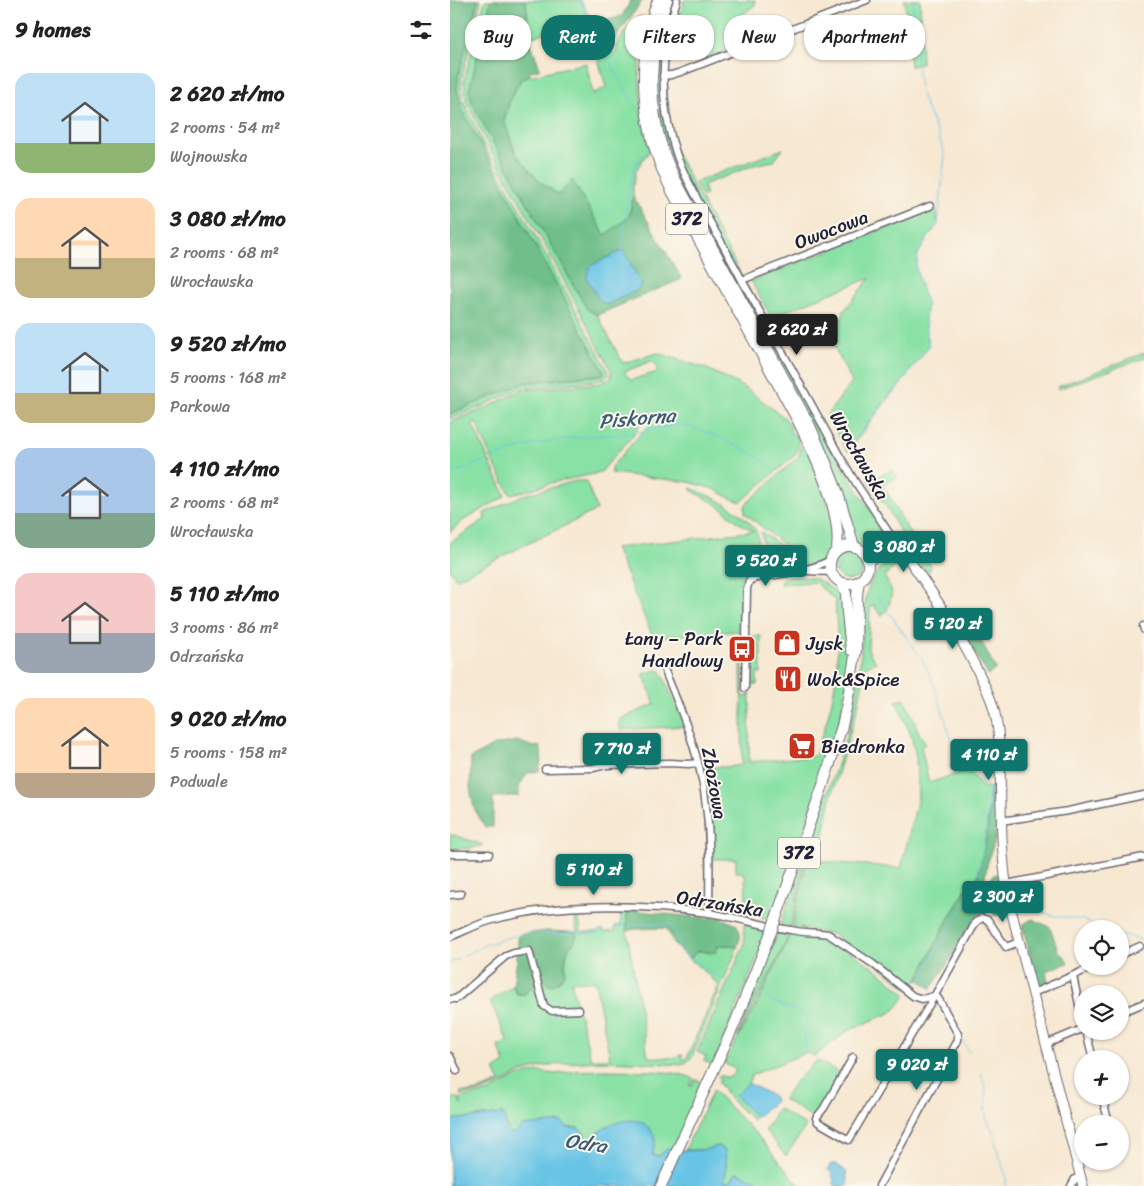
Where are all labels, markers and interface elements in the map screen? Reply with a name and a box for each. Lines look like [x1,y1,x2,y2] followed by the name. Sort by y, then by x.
[15,11,91,49] text: 9 homes
[465,15,531,60] chip: Buy
[541,15,615,60] chip: Rent
[625,15,714,60] chip: Filters
[724,15,794,60] chip: New
[804,15,925,60] chip: Apartment
[407,16,435,44] icon: filters
[170,75,284,113] text: 2 620 zł/mo
[55,93,115,153] icon: home
[170,113,280,142] text: 2 rooms · 54 m²
[170,142,247,171] text: Wojnowska
[170,200,286,238] text: 3 080 zł/mo
[789,200,873,259] street label: Owocowa
[666,203,708,234] road number: 372
[55,218,115,278] icon: home
[170,238,279,267] text: 2 rooms · 68 m²
[170,267,253,296] text: Wrocławska
[745,314,849,356] pin: 2 620 zł
[768,315,826,344] text: 2 620 zł
[170,325,286,363] text: 9 520 zł/mo
[55,343,115,403] icon: home
[170,363,287,392] text: 5 rooms · 168 m²
[170,392,230,421] text: Parkowa
[597,398,679,439] water label: Piskorna
[821,404,899,507] street label: Wrocławska
[170,450,279,488] text: 4 110 zł/mo
[55,468,115,528] icon: home
[170,488,279,517] text: 2 rooms · 68 m²
[170,517,253,546] text: Wrocławska
[852,530,956,573] pin: 3 080 zł
[874,532,934,561] text: 3 080 zł
[714,544,818,587] pin: 9 520 zł
[736,546,796,575] text: 9 520 zł
[170,575,279,613] text: 5 110 zł/mo
[55,593,115,653] icon: home
[901,608,1005,650] pin: 5 120 zł
[924,609,982,638] text: 5 120 zł
[170,613,279,642] text: 3 rooms · 86 m²
[625,622,724,677] place label: Łany – Park Handlowy
[805,627,844,660] place label: Jysk
[772,628,802,658] shop icon: Jysk
[727,634,757,664] bus stop icon: Łany – Park Handlowy
[170,642,244,671] text: Odrzańska
[807,663,899,696] place label: Wok&Spice
[773,664,803,694] restaurant icon: Wok&Spice
[170,700,287,738] text: 9 020 zł/mo
[55,718,115,778] icon: home
[821,730,906,763] place label: Biedronka
[787,731,817,761] supermarket icon: Biedronka
[570,732,674,775] pin: 7 710 zł
[594,734,650,763] text: 7 710 zł
[170,738,287,767] text: 5 rooms · 158 m²
[937,738,1041,781] pin: 4 110 zł
[962,740,1017,769] text: 4 110 zł
[692,744,737,822] street label: Zbożowa
[170,767,228,796] text: Podwale
[778,838,820,868] road number: 372
[542,854,646,896] pin: 5 110 zł
[567,855,621,884] text: 5 110 zł
[674,880,766,927] street label: Odrzańska
[951,880,1055,923] pin: 2 300 zł
[973,882,1033,911] text: 2 300 zł
[1074,920,1129,1170] map controls
[1074,920,1129,975] button: locate
[1074,985,1129,1040] button: layers
[865,1048,969,1091] pin: 9 020 zł
[887,1050,947,1079] text: 9 020 zł
[1074,1050,1129,1105] button: +
[1074,1115,1129,1170] button: −
[563,1123,611,1164] water label: Odra

